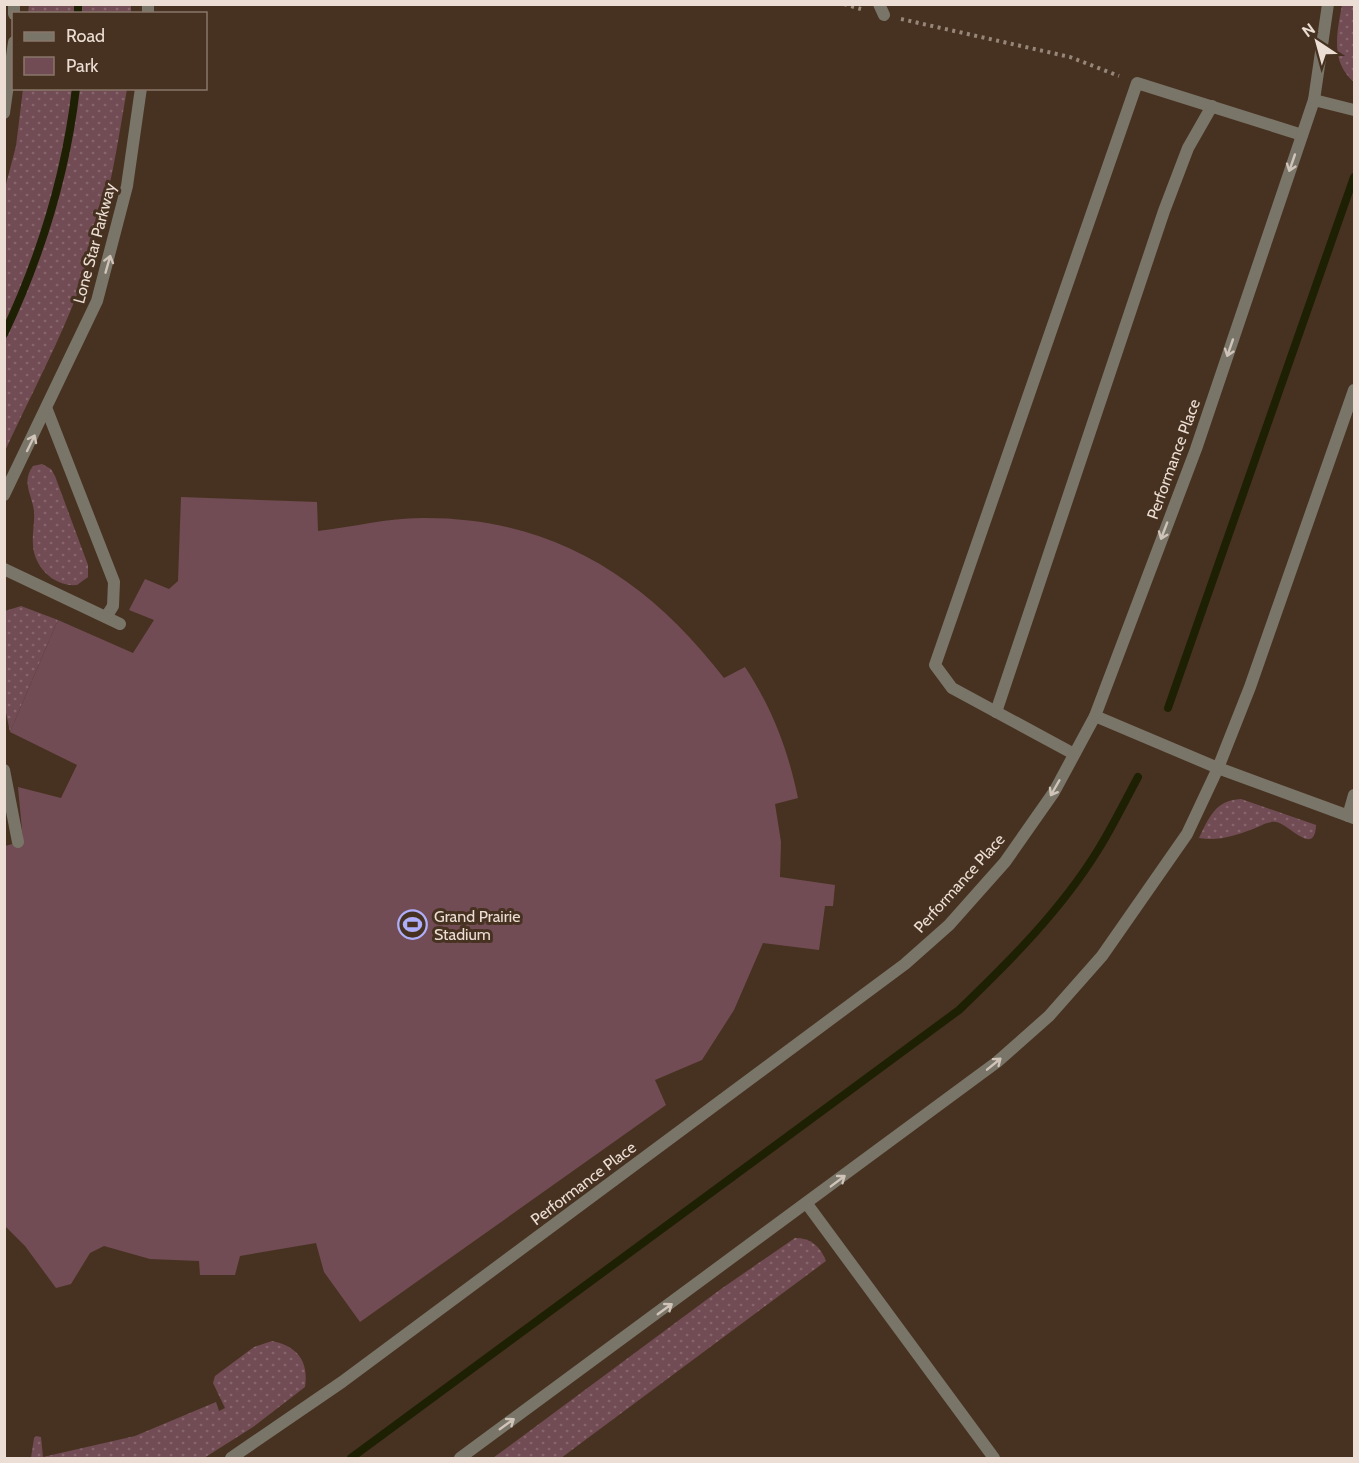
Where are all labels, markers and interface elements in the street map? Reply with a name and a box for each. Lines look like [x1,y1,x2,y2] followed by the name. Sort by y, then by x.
[12,12,207,90] legend
[1287,12,1347,72] north arrow
[1298,19,1319,41] text: N
[66,25,105,47] text: Road
[66,55,99,77] text: Park
[1286,153,1297,172] one-way arrow
[69,181,120,305] street label: Lone Star Parkway
[103,255,114,274] one-way arrow
[1223,338,1234,357] one-way arrow
[1143,396,1204,522] street label: Performance Place
[25,434,37,452] one-way arrow
[1158,522,1169,540] one-way arrow
[1049,779,1061,796] one-way arrow
[910,830,1009,937] street label: Performance Place
[434,907,520,944] place label: Grand Prairie Stadium
[397,909,429,941] sports icon: Grand Prairie Stadium
[986,1057,1002,1070] one-way arrow
[527,1138,640,1229] street label: Performance Place
[830,1175,846,1187] one-way arrow
[656,1303,672,1315] one-way arrow
[499,1418,515,1430] one-way arrow

